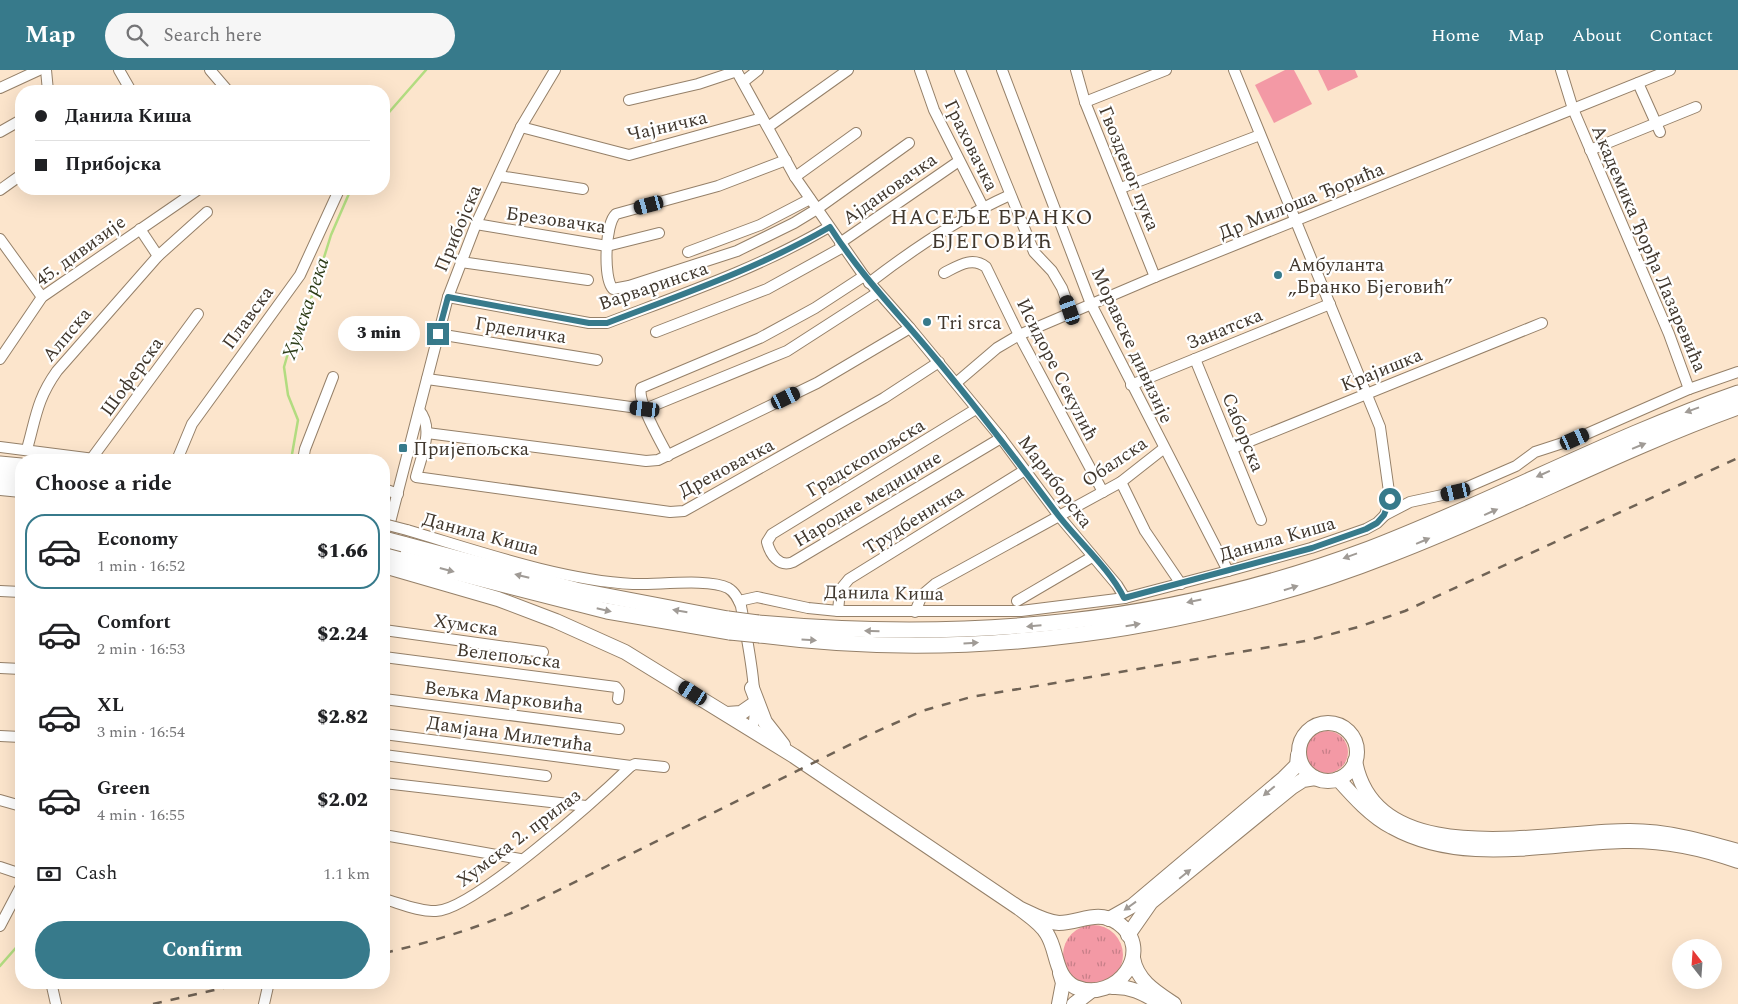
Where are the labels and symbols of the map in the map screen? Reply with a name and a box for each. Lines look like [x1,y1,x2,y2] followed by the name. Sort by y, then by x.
[936,95,1006,197] street label: Граховачка
[1090,102,1167,236] street label: Гвозденог пука
[624,103,711,150] street label: Чајничка
[1583,120,1714,377] street label: Академика Ђорђа Лазаревића
[836,145,944,233] street label: Ајдановачка
[1214,155,1389,248] street label: Др Милоша Ђорића
[427,180,490,277] street label: Прибојска
[632,194,665,216] car
[504,199,608,242] street label: Брезовачка
[890,202,1094,258] district label: НАСЕЉЕ БРАНКО БЈЕГОВИЋ
[29,208,132,294] street label: 45. дивизије
[1288,251,1453,302] place label: Амбуланта „Бранко Бјеговић”
[274,253,337,364] water label: Хумска река
[595,254,713,319] street label: Варваринска
[1083,263,1180,428] street label: Моравске дивизије
[1272,269,1284,281] marker: Амбуланта „Бранко Бјеговић”
[215,279,282,356] street label: Плавска
[1008,293,1105,446] street label: Исидоре Секулић
[1058,293,1081,327] car
[35,301,99,369] street label: Алпска
[1182,301,1268,358] street label: Занатска
[473,309,569,352] street label: Грделичка
[937,309,1002,338] place label: Tri srca
[338,316,420,352] callout: 3 min
[921,316,933,328] marker: Tri srca
[427,323,449,345] route end
[93,331,171,423] street label: Шоферска
[1336,341,1428,400] street label: Крајишка
[769,385,802,411] car
[1214,389,1272,477] street label: Саборска
[629,400,660,418] car
[1684,406,1699,414] one-way arrow
[801,411,931,505] street label: Градскопољска
[1558,426,1591,452] car
[1010,429,1100,535] street label: Мариборска
[1076,429,1154,495] street label: Обалска
[674,431,780,506] street label: Дреновачка
[413,435,530,464] place label: Пријепољска
[397,442,409,454] marker: Пријепољска
[1632,442,1647,450] one-way arrow
[788,443,947,555] street label: Народне медицине
[1536,470,1550,478] one-way arrow
[858,477,971,563] street label: Трудбеничка
[1439,481,1472,503] car
[1379,488,1401,510] route start
[419,505,543,564] street label: Данила Киша
[1484,508,1498,516] one-way arrow
[1216,509,1340,570] street label: Данила Киша
[1416,537,1430,545] one-way arrow
[1343,553,1358,560] one-way arrow
[439,566,454,574] one-way arrow
[514,572,529,580] one-way arrow
[824,578,945,609] street label: Данила Киша
[1283,584,1298,592] one-way arrow
[1186,597,1202,605] one-way arrow
[597,606,612,614] one-way arrow
[432,607,501,644] street label: Хумска
[672,607,688,615] one-way arrow
[1125,621,1141,629] one-way arrow
[1026,622,1042,630] one-way arrow
[863,626,879,634] one-way arrow
[455,636,563,677] street label: Велепољска
[801,637,817,645] one-way arrow
[963,638,979,646] one-way arrow
[423,673,586,722] street label: Вељка Марковића
[676,679,709,707] car
[425,708,595,761] street label: Дамјана Милетића
[450,782,587,895] street label: Хумска 2. прилаз
[1263,785,1276,796] one-way arrow
[1178,869,1191,880] one-way arrow
[1124,901,1137,911] one-way arrow
[1672,939,1722,989] north arrow

